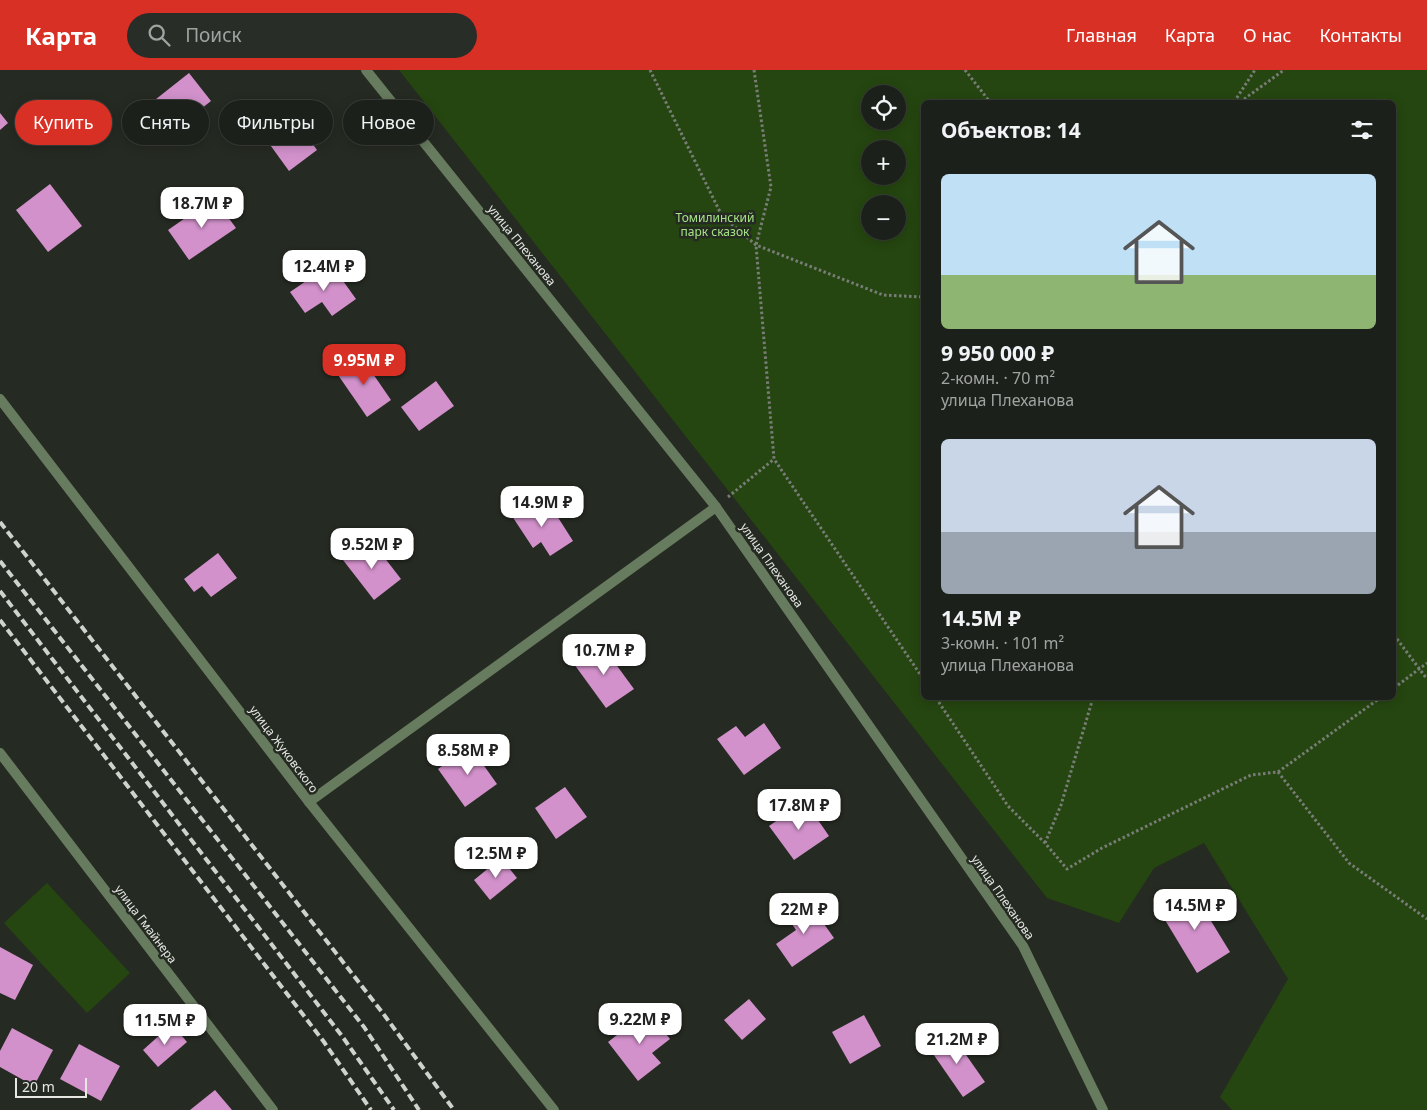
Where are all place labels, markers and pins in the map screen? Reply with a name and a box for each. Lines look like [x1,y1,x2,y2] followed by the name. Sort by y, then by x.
[156,186,248,229] pin: 18.7M ₽
[278,250,370,292] pin: 12.4M ₽
[318,344,410,386] pin: 9.95M ₽
[496,486,588,528] pin: 14.9M ₽
[326,528,418,570] pin: 9.52M ₽
[558,634,650,676] pin: 10.7M ₽
[422,734,514,776] pin: 8.58M ₽
[753,788,845,831] pin: 17.8M ₽
[450,836,542,879] pin: 12.5M ₽
[1149,888,1241,931] pin: 14.5M ₽
[769,892,839,935] pin: 22M ₽
[594,1002,686,1045] pin: 9.22M ₽
[119,1004,211,1046] pin: 11.5M ₽
[911,1022,1003,1065] pin: 21.2M ₽

